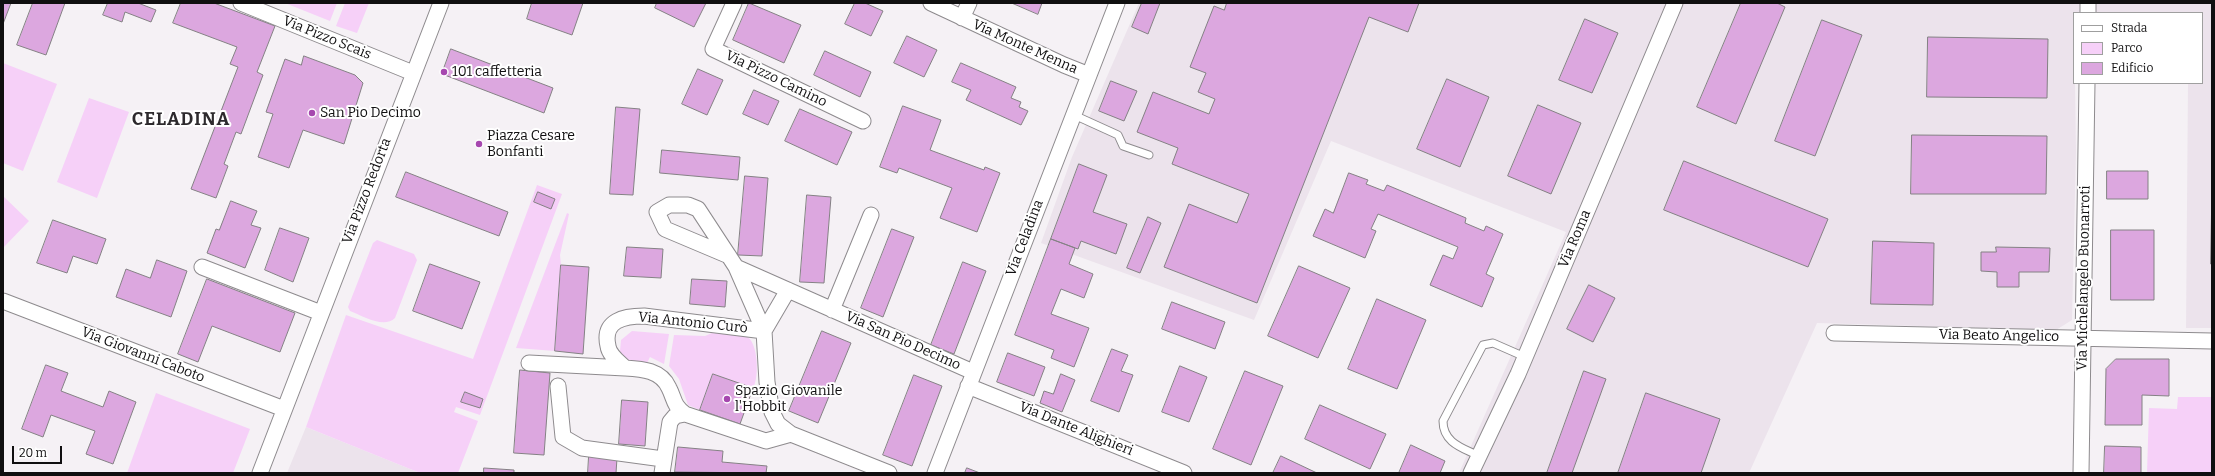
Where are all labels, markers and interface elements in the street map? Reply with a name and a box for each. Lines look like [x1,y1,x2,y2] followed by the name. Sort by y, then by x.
[2073,12,2203,84] legend
[280,13,374,63] street label: Via Pizzo Scais
[970,16,1080,78] street label: Via Monte Menna
[2111,21,2147,35] text: Strada
[2111,41,2142,55] text: Parco
[722,47,830,111] street label: Via Pizzo Camino
[2111,61,2153,75] text: Edificio
[452,64,542,80] place label: 101 caffetteria
[439,67,449,77] marker: 101 caffetteria
[320,105,421,121] place label: San Pio Decimo
[307,108,317,118] marker: San Pio Decimo
[132,109,230,131] district label: CELADINA
[487,128,575,160] place label: Piazza Cesare Bonfanti
[339,136,395,246] street label: Via Pizzo Redorta
[474,139,484,149] marker: Piazza Cesare Bonfanti
[2074,185,2094,371] street label: Via Michelangelo Buonarroti
[1003,197,1047,279] street label: Via Celadina
[1555,207,1595,271] street label: Via Roma
[843,308,963,374] street label: Via San Pio Decimo
[637,309,749,337] street label: Via Antonio Curò
[79,324,207,386] street label: Via Giovanni Caboto
[1939,327,2059,345] street label: Via Beato Angelico
[735,383,842,416] place label: Spazio Giovanile l'Hobbit
[722,394,732,404] marker: Spazio Giovanile l'Hobbit
[1017,398,1135,460] street label: Via Dante Alighieri
[14,438,64,464] scale bar
[19,446,47,460] text: 20 m

